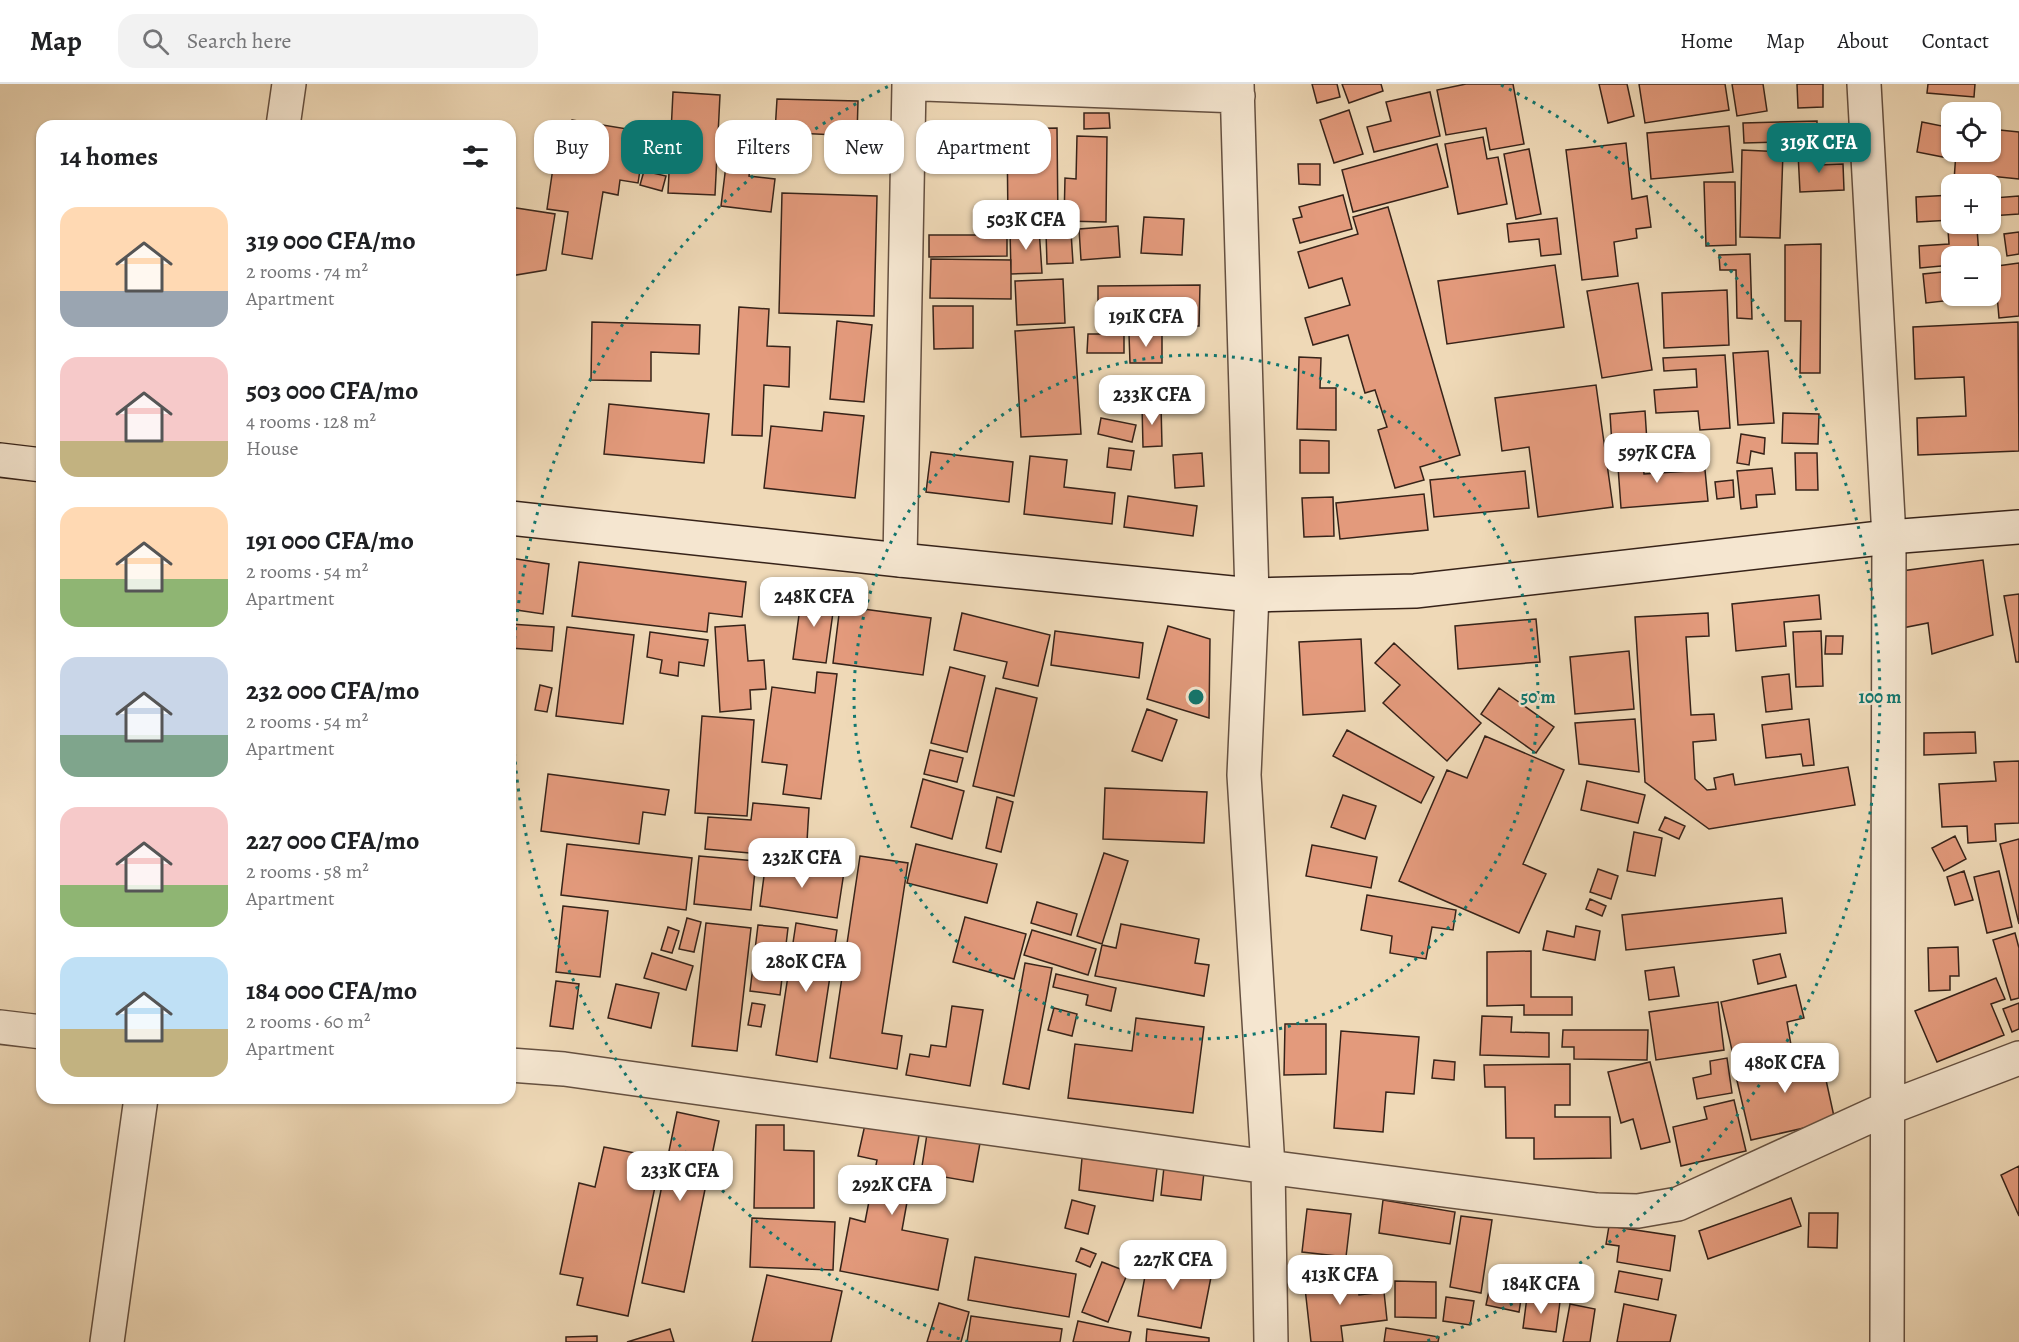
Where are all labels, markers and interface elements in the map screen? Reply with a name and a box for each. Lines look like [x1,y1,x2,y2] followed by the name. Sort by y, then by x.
[118,14,538,68] search box
[30,22,82,60] text: Map
[139,25,172,58] icon: search
[187,26,291,56] text: Search here
[1680,27,1733,55] text: Home
[1766,27,1804,55] text: Map
[1837,27,1889,55] text: About
[1922,27,1989,55] text: Contact
[1941,102,2001,306] map controls
[1941,102,2001,162] button: locate
[534,120,609,174] chip: Buy
[621,120,703,174] chip: Rent
[715,120,812,174] chip: Filters
[824,120,904,174] chip: New
[916,120,1051,174] chip: Apartment
[1757,123,1881,174] pin: 319K CFA
[1781,129,1857,156] text: 319K CFA
[60,139,158,174] text: 14 homes
[459,140,492,173] icon: filters
[1941,174,2001,234] button: +
[964,200,1088,251] pin: 503K CFA
[987,206,1065,233] text: 503K CFA
[246,223,416,258] text: 319 000 CFA/mo
[108,231,180,303] icon: home
[1941,246,2001,306] button: −
[246,258,368,285] text: 2 rooms · 74 m²
[246,285,335,312] text: Apartment
[1084,297,1208,348] pin: 191K CFA
[1109,303,1183,330] text: 191K CFA
[246,373,419,408] text: 503 000 CFA/mo
[1090,375,1214,426] pin: 233K CFA
[108,381,180,453] icon: home
[1113,381,1191,408] text: 233K CFA
[246,408,376,435] text: 4 rooms · 128 m²
[1595,433,1719,484] pin: 597K CFA
[246,435,298,462] text: House
[1618,439,1696,466] text: 597K CFA
[246,523,414,558] text: 191 000 CFA/mo
[108,531,180,603] icon: home
[246,558,368,585] text: 2 rooms · 54 m²
[752,577,876,628] pin: 248K CFA
[774,583,854,610] text: 248K CFA
[246,585,335,612] text: Apartment
[246,673,419,708] text: 232 000 CFA/mo
[108,681,180,753] icon: home
[1521,685,1555,709] text: 50 m
[1859,685,1901,709] text: 100 m
[1186,687,1206,707] centre of rings
[246,708,368,735] text: 2 rooms · 54 m²
[246,735,335,762] text: Apartment
[246,823,419,858] text: 227 000 CFA/mo
[108,831,180,903] icon: home
[740,838,864,889] pin: 232K CFA
[762,844,842,871] text: 232K CFA
[246,858,369,885] text: 2 rooms · 58 m²
[246,885,335,912] text: Apartment
[744,942,868,993] pin: 280K CFA
[766,948,846,975] text: 280K CFA
[246,973,417,1008] text: 184 000 CFA/mo
[108,981,180,1053] icon: home
[246,1008,370,1035] text: 2 rooms · 60 m²
[246,1035,335,1062] text: Apartment
[1723,1043,1847,1094] pin: 480K CFA
[1745,1049,1825,1076] text: 480K CFA
[618,1151,742,1202] pin: 233K CFA
[641,1157,719,1184] text: 233K CFA
[830,1165,954,1216] pin: 292K CFA
[852,1171,932,1198] text: 292K CFA
[1111,1240,1235,1291] pin: 227K CFA
[1133,1246,1213,1273] text: 227K CFA
[1278,1255,1402,1306] pin: 413K CFA
[1302,1261,1378,1288] text: 413K CFA
[1479,1264,1603,1315] pin: 184K CFA
[1502,1270,1580,1297] text: 184K CFA

